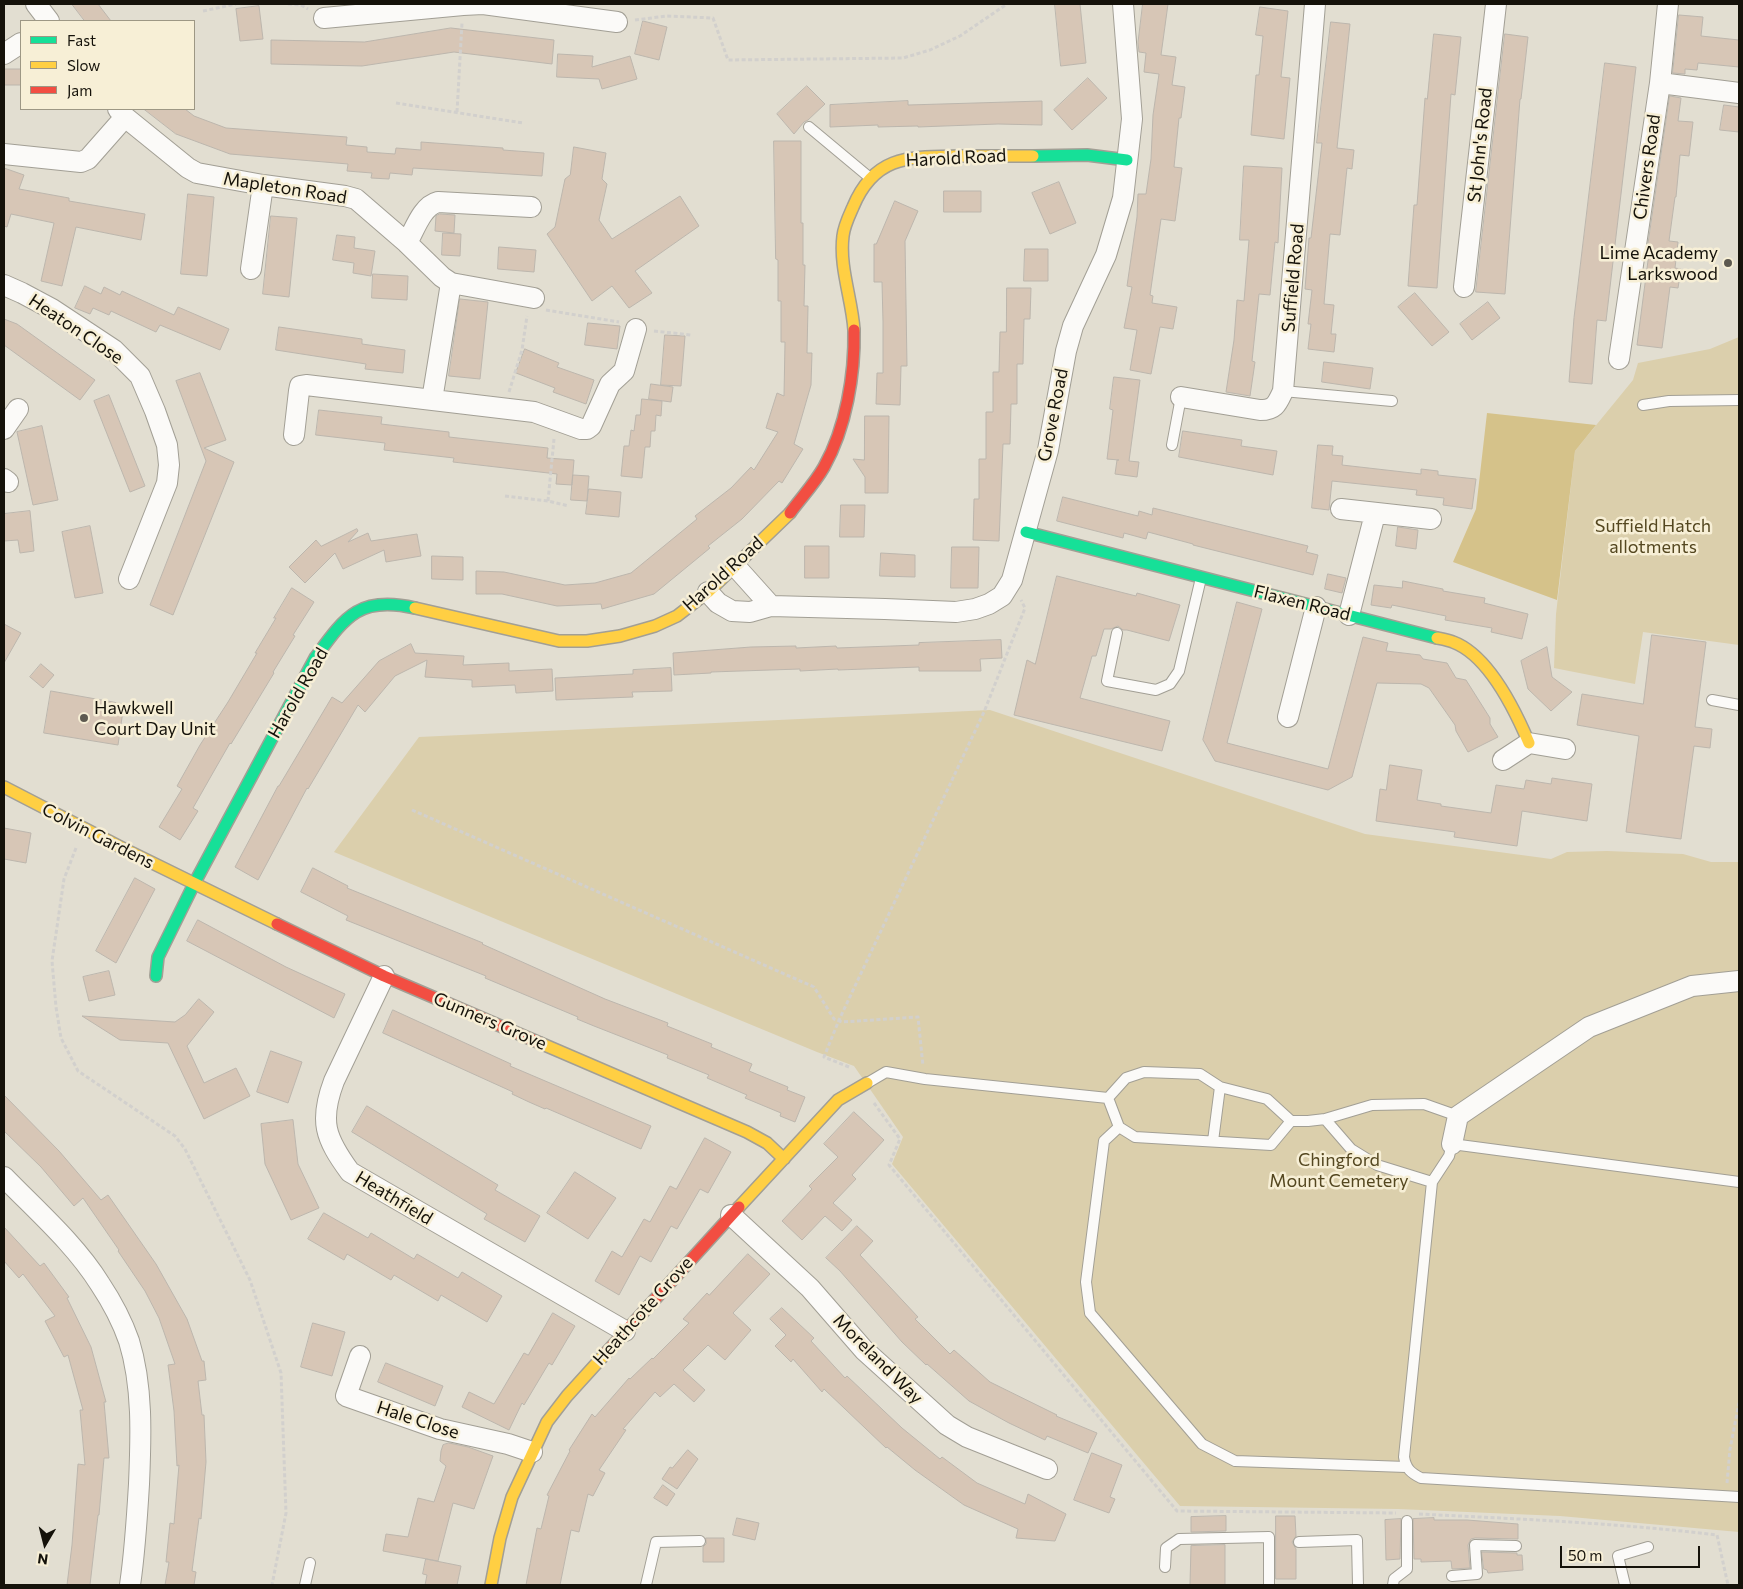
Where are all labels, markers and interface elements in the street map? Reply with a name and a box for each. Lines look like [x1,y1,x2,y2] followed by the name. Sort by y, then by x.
[20,20,195,110] legend
[67,31,96,49] text: Fast
[67,56,100,74] text: Slow
[67,81,92,99] text: Jam
[1463,87,1497,203] street label: St John's Road
[1629,113,1665,221] street label: Chivers Road
[905,145,1007,171] street label: Harold Road
[222,168,348,208] street label: Mapleton Road
[1277,223,1309,333] street label: Suffield Road
[1599,242,1718,284] place label: Lime Academy Larkswood
[1722,257,1734,269] marker: Lime Academy Larkswood
[25,289,127,369] street label: Heaton Close
[1033,367,1073,463] street label: Grove Road
[1595,515,1711,558] park label: Suffield Hatch allotments
[678,532,768,616] street label: Harold Road
[1251,581,1353,625] street label: Flaxen Road
[263,644,333,742] street label: Harold Road
[94,697,216,740] place label: Hawkwell Court Day Unit
[78,712,90,724] marker: Hawkwell Court Day Unit
[38,798,158,874] street label: Colvin Gardens
[430,987,550,1055] street label: Gunners Grove
[1269,1149,1409,1192] park label: Chingford Mount Cemetery
[351,1167,437,1229] street label: Heathfield
[589,1252,697,1370] street label: Heathcote Grove
[829,1310,927,1408] street label: Moreland Way
[374,1397,462,1443] street label: Hale Close
[20,1519,70,1569] north arrow
[1563,1536,1703,1568] scale bar
[1568,1546,1602,1564] text: 50 m
[36,1550,49,1568] text: N

